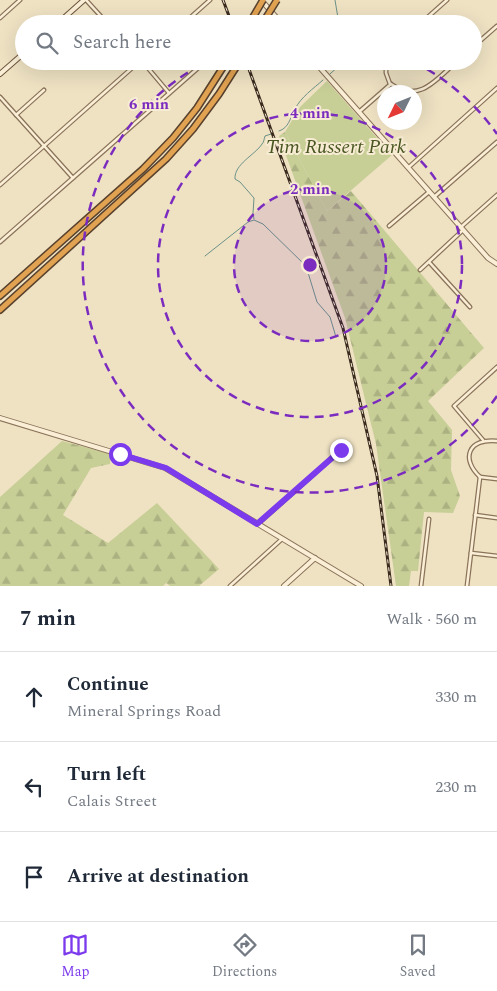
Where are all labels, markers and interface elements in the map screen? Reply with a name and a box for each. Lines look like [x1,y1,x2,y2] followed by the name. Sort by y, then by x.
[15,15,482,70] search box
[73,28,172,57] text: Search here
[33,29,61,57] icon: search
[377,85,422,130] north arrow
[129,93,169,116] text: 6 min
[290,102,330,125] text: 4 min
[266,132,407,162] park label: Tim Russert Park
[290,178,330,201] text: 2 min
[301,256,319,274] centre of rings
[330,439,353,462] route end
[109,443,132,466] route start
[20,603,76,635] text: 7 min
[386,607,477,631] text: Walk · 560 m
[67,670,149,699] text: Continue
[20,683,48,711] icon: ahead
[435,685,477,709] text: 330 m
[67,699,221,723] text: Mineral Springs Road
[67,760,146,789] text: Turn left
[20,773,48,801] icon: left
[435,775,477,799] text: 230 m
[67,789,157,813] text: Calais Street
[67,862,249,891] text: Arrive at destination
[20,863,48,891] icon: arrive
[61,931,89,982] tab: Map
[212,931,277,982] tab: Directions
[400,931,436,982] tab: Saved

